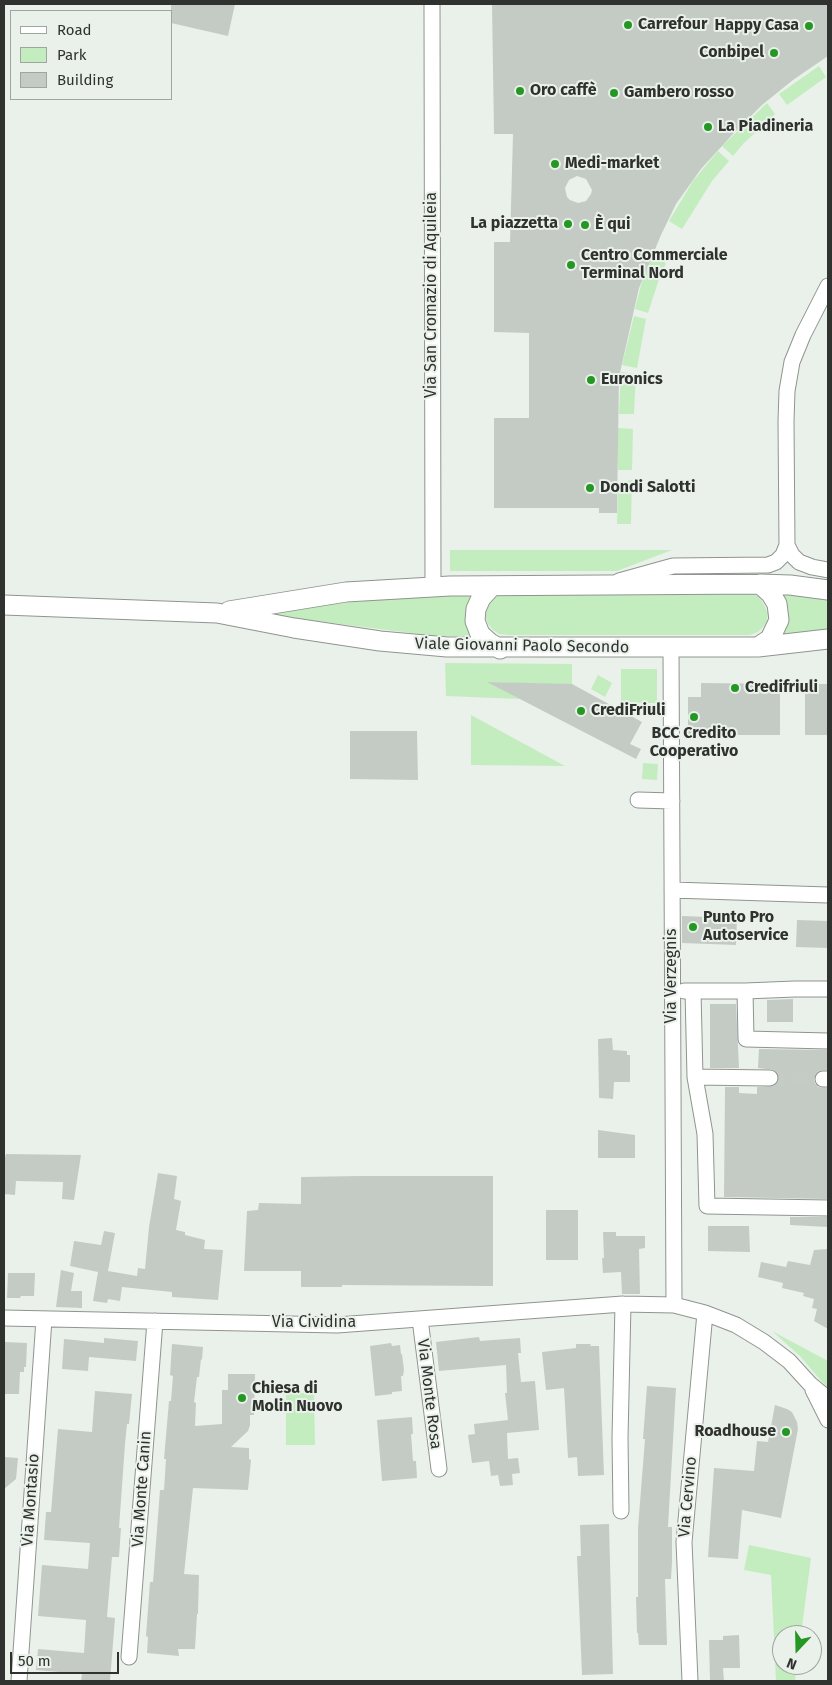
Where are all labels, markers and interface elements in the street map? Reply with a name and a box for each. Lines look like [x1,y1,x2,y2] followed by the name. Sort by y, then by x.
[10,10,172,100] legend
[638,15,707,35] place label: Carrefour
[715,16,799,36] place label: Happy Casa
[622,19,634,31] marker: Carrefour
[803,20,815,32] marker: Happy Casa
[57,21,92,39] text: Road
[699,43,764,63] place label: Conbipel
[57,46,87,64] text: Park
[768,47,780,59] marker: Conbipel
[57,71,113,89] text: Building
[530,81,596,101] place label: Oro caffè
[624,83,734,103] place label: Gambero rosso
[514,85,526,97] marker: Oro caffè
[608,87,620,99] marker: Gambero rosso
[718,117,813,137] place label: La Piadineria
[702,121,714,133] marker: La Piadineria
[565,154,659,174] place label: Medi-market
[549,158,561,170] marker: Medi-market
[422,192,442,398] street label: Via San Cromazio di Aquileia
[470,214,558,234] place label: La piazzetta
[595,215,630,235] place label: È qui
[562,218,574,230] marker: La piazzetta
[579,219,591,231] marker: È qui
[581,246,728,284] place label: Centro Commerciale Terminal Nord
[565,259,577,271] marker: Centro Commerciale Terminal Nord
[601,370,663,390] place label: Euronics
[585,374,597,386] marker: Euronics
[600,478,696,498] place label: Dondi Salotti
[584,482,596,494] marker: Dondi Salotti
[415,635,629,657] street label: Viale Giovanni Paolo Secondo
[745,678,818,698] place label: Credifriuli
[729,682,741,694] marker: Credifriuli
[591,701,665,721] place label: CrediFriuli
[575,705,587,717] marker: CrediFriuli
[688,711,700,723] marker: BCC Credito Cooperativo
[650,724,738,762] place label: BCC Credito Cooperativo
[703,908,789,946] place label: Punto Pro Autoservice
[687,921,699,933] marker: Punto Pro Autoservice
[662,929,682,1023] street label: Via Verzegnis
[272,1313,356,1333] street label: Via Cividina
[413,1338,445,1450] street label: Via Monte Rosa
[252,1379,343,1417] place label: Chiesa di Molin Nuovo
[236,1392,248,1404] marker: Chiesa di Molin Nuovo
[695,1422,776,1442] place label: Roadhouse
[780,1426,792,1438] marker: Roadhouse
[128,1430,156,1548] street label: Via Monte Canin
[18,1453,44,1547] street label: Via Montasio
[675,1456,701,1538] street label: Via Cervino
[772,1625,822,1675] north arrow
[12,1642,121,1674] scale bar
[18,1652,51,1670] text: 50 m
[784,1654,799,1673] text: N

